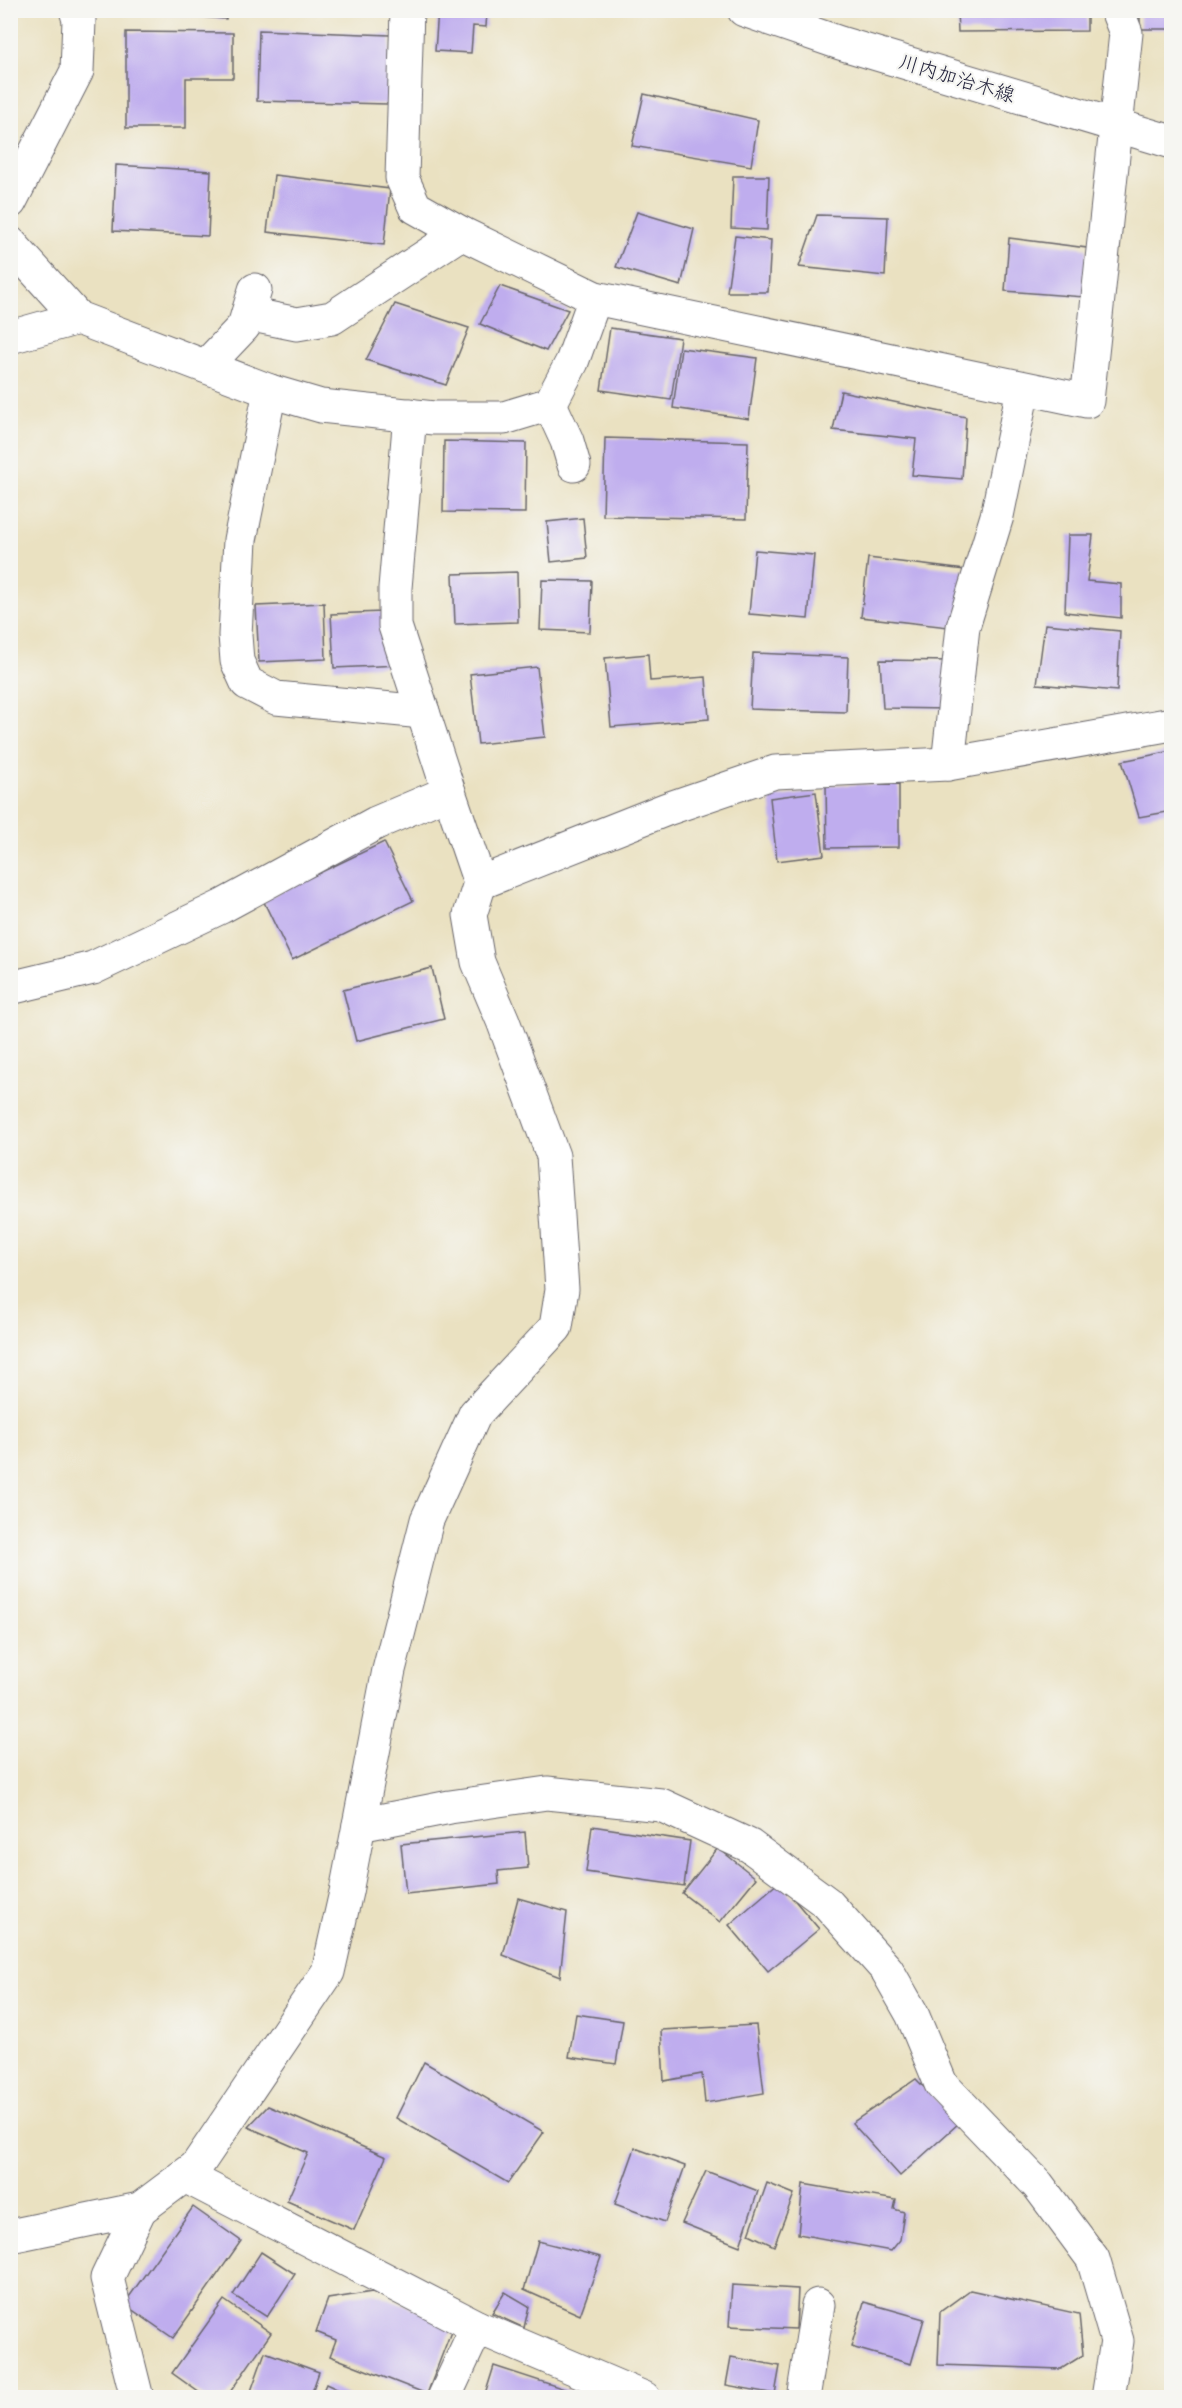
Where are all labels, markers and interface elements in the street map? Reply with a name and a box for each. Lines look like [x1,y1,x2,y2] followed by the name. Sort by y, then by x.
[895,48,1018,110] street label: 川内加治木線

